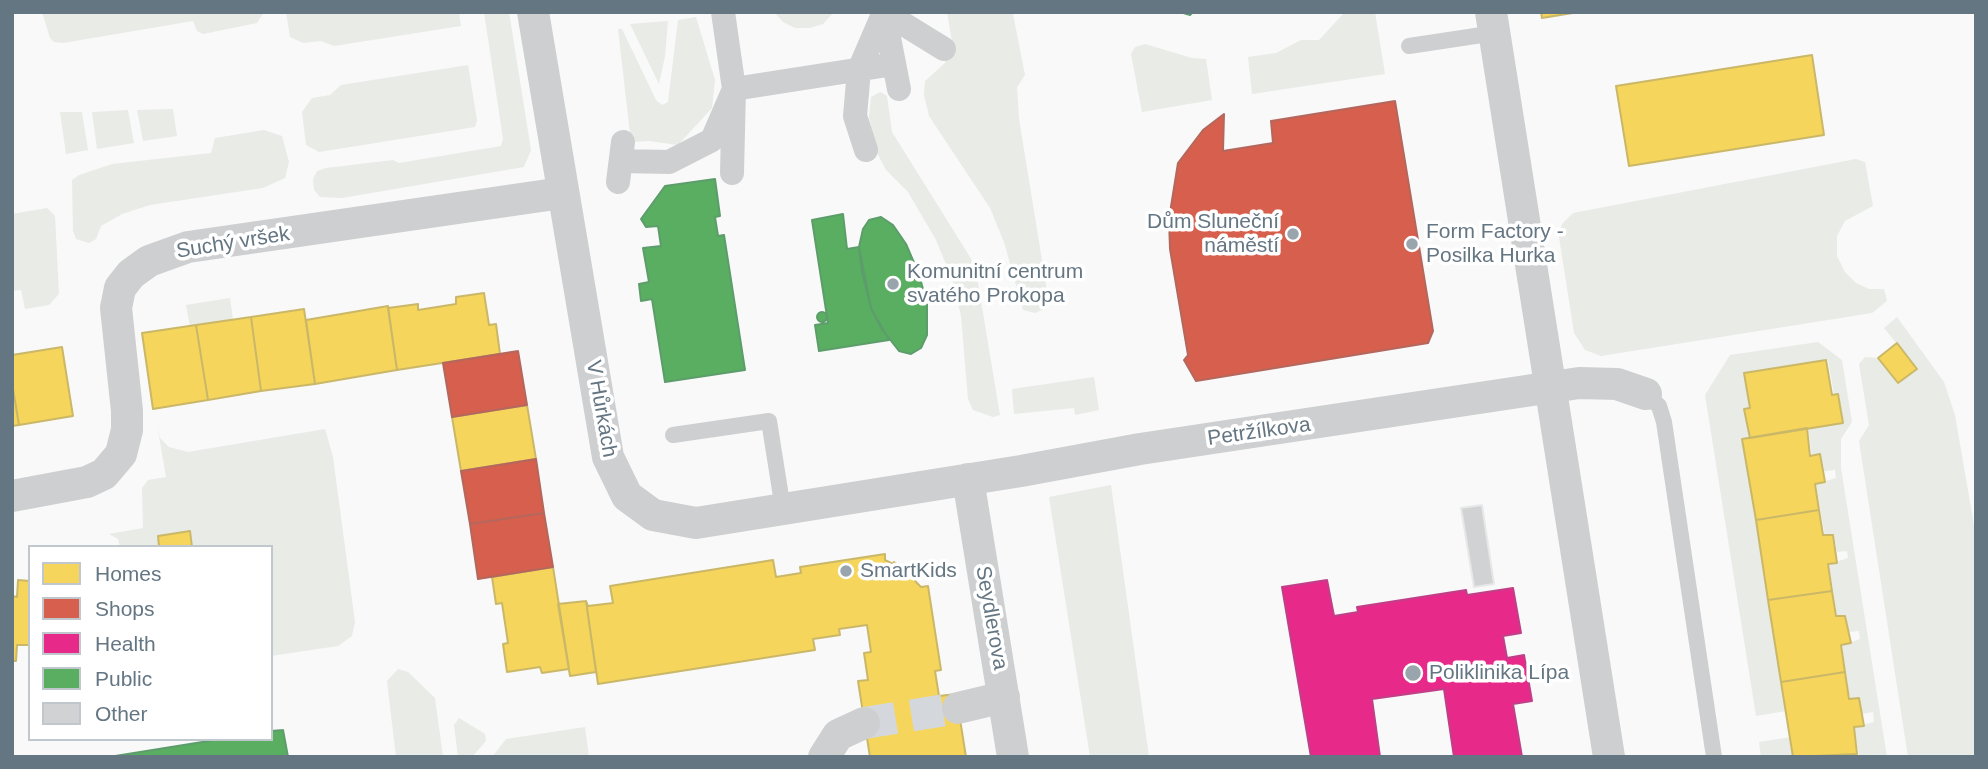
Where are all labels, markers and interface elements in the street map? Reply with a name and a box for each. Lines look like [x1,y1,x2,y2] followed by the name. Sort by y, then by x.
[1147,209,1279,259] place label: Dům Sluneční náměstí
[1426,219,1564,269] place label: Form Factory - Posilka Hurka
[175,222,291,264] street label: Suchý vršek
[1285,226,1301,242] marker: Dům Sluneční náměstí
[1404,236,1420,252] marker: Form Factory - Posilka Hurka
[907,259,1083,309] place label: Komunitní centrum svatého Prokopa
[885,276,901,292] marker: Komunitní centrum svatého Prokopa
[580,359,622,459] street label: V Hůrkách
[1206,412,1312,452] street label: Petržílkova
[28,545,273,741] legend
[860,558,957,584] place label: SmartKids
[95,562,162,585] text: Homes
[838,563,854,579] marker: SmartKids
[969,564,1013,672] street label: Seydlerova
[95,597,155,620] text: Shops
[95,632,156,655] text: Health
[1429,660,1569,686] place label: Poliklinika Lípa
[1403,663,1423,683] marker: Poliklinika Lípa
[95,667,152,690] text: Public
[95,702,148,725] text: Other

